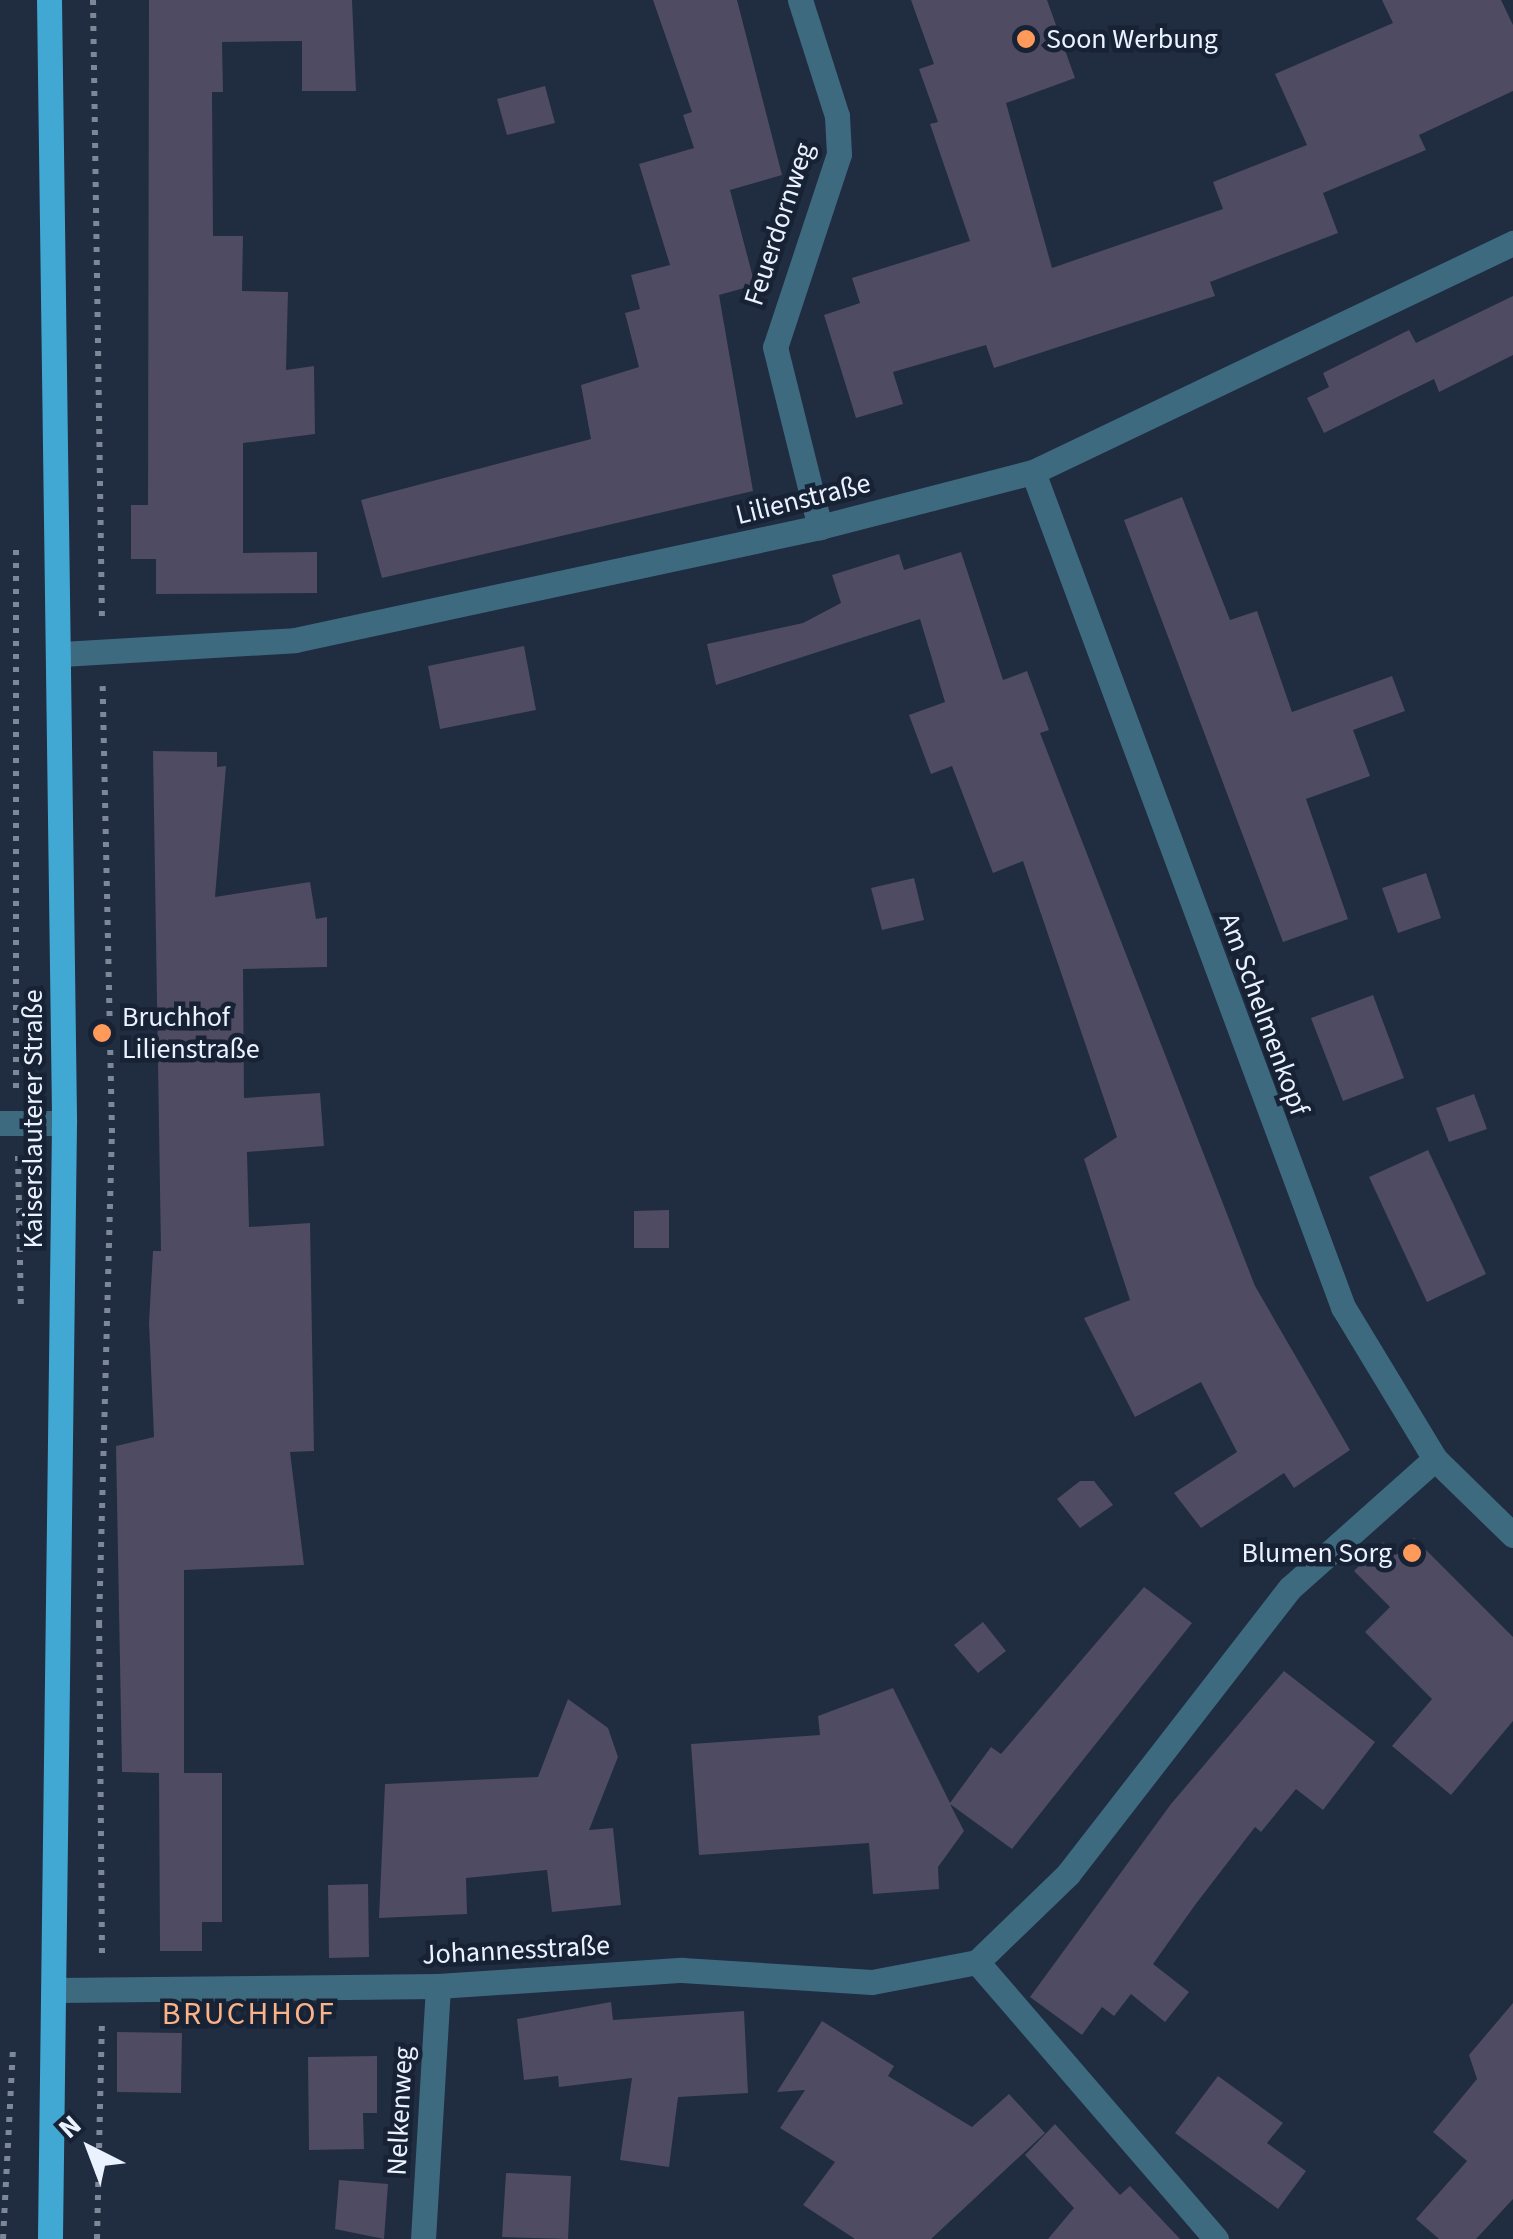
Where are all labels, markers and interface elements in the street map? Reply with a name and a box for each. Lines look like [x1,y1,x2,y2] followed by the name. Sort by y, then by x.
[1046,22,1218,56] place label: Soon Werbung
[1015,28,1037,50] marker: Soon Werbung
[737,138,821,310] street label: Feuerdornweg
[732,466,874,532] street label: Lilienstraße
[1212,908,1316,1120] street label: Am Schelmenkopf
[16,989,50,1249] street label: Kaiserslauterer Straße
[122,1000,260,1066] place label: Bruchhof Lilienstraße
[91,1022,113,1044] marker: Bruchhof Lilienstraße
[1241,1536,1392,1570] place label: Blumen Sorg
[1401,1542,1423,1564] marker: Blumen Sorg
[421,1928,611,1972] street label: Johannesstraße
[162,1995,336,2033] district label: BRUCHHOF
[380,2045,420,2177] street label: Nelkenweg
[40,2099,140,2199] north arrow
[50,2106,90,2148] text: N

